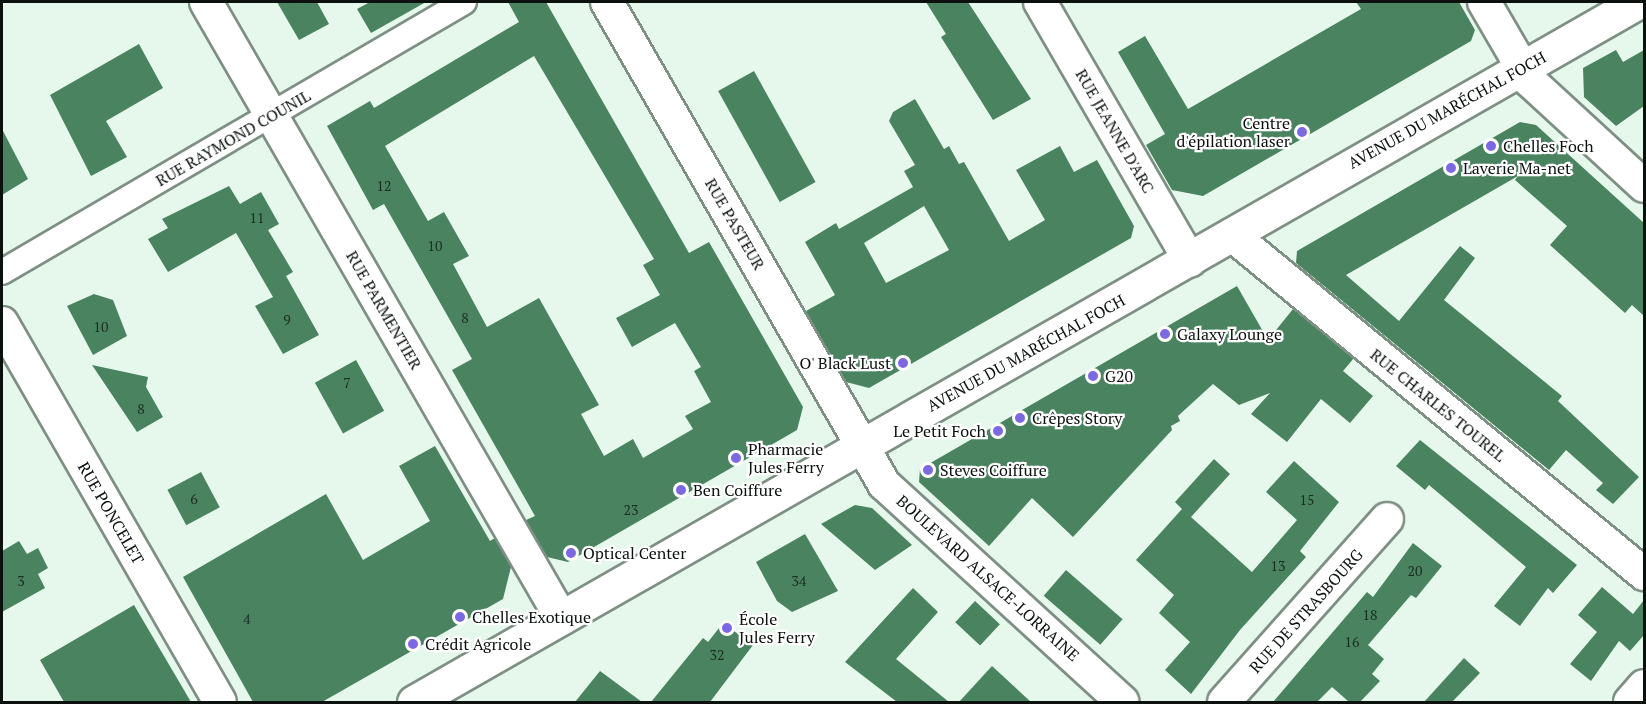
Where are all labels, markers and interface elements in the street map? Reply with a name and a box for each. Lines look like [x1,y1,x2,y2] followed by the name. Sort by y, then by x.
[1345,47,1549,173] street label: AVENUE DU MARÉCHAL FOCH
[1072,66,1158,196] street label: RUE JEANNE D'ARC
[152,86,314,190] street label: RUE RAYMOND COUNIL
[1176,113,1290,151] place label: Centre d'épilation laser
[1295,125,1309,139] marker: Centre d'épilation laser
[1503,136,1594,156] place label: Chelles Foch
[1484,139,1498,153] marker: Chelles Foch
[1463,158,1571,178] place label: Laverie Ma-net
[1444,161,1458,175] marker: Laverie Ma-net
[701,175,769,273] street label: RUE PASTEUR
[377,178,391,194] house number: 12
[250,210,264,226] house number: 11
[428,238,442,254] house number: 10
[342,247,426,373] street label: RUE PARMENTIER
[924,290,1128,416] street label: AVENUE DU MARÉCHAL FOCH
[461,310,469,326] house number: 8
[283,312,291,328] house number: 9
[94,319,108,335] house number: 10
[1177,324,1282,344] place label: Galaxy Lounge
[1158,327,1172,341] marker: Galaxy Lounge
[1367,345,1509,465] street label: RUE CHARLES TOUREL
[799,353,891,373] place label: O' Black Lust
[896,356,910,370] marker: O' Black Lust
[1105,366,1133,386] place label: G20
[1086,369,1100,383] marker: G20
[343,375,351,391] house number: 7
[137,401,145,417] house number: 8
[1032,408,1122,428] place label: Crêpes Story
[1013,411,1027,425] marker: Crêpes Story
[893,421,986,441] place label: Le Petit Foch
[991,424,1005,438] marker: Le Petit Foch
[748,439,824,477] place label: Pharmacie Jules Ferry
[729,451,743,465] marker: Pharmacie Jules Ferry
[74,459,148,567] street label: RUE PONCELET
[940,460,1047,480] place label: Steves Coiffure
[921,463,935,477] marker: Steves Coiffure
[693,480,782,500] place label: Ben Coiffure
[674,483,688,497] marker: Ben Coiffure
[190,491,198,507] house number: 6
[893,491,1083,665] street label: BOULEVARD ALSACE-LORRAINE
[1300,492,1314,508] house number: 15
[624,502,638,518] house number: 23
[583,543,686,563] place label: Optical Center
[1245,545,1367,677] street label: RUE DE STRASBOURG
[564,546,578,560] marker: Optical Center
[1271,558,1285,574] house number: 13
[1408,563,1422,579] house number: 20
[17,573,25,589] house number: 3
[792,573,806,589] house number: 34
[472,607,591,627] place label: Chelles Exotique
[1363,607,1377,623] house number: 18
[739,609,815,647] place label: École Jules Ferry
[453,610,467,624] marker: Chelles Exotique
[243,611,251,627] house number: 4
[720,621,734,635] marker: École Jules Ferry
[425,634,532,654] place label: Crédit Agricole
[1345,634,1359,650] house number: 16
[406,637,420,651] marker: Crédit Agricole
[710,647,724,663] house number: 32

